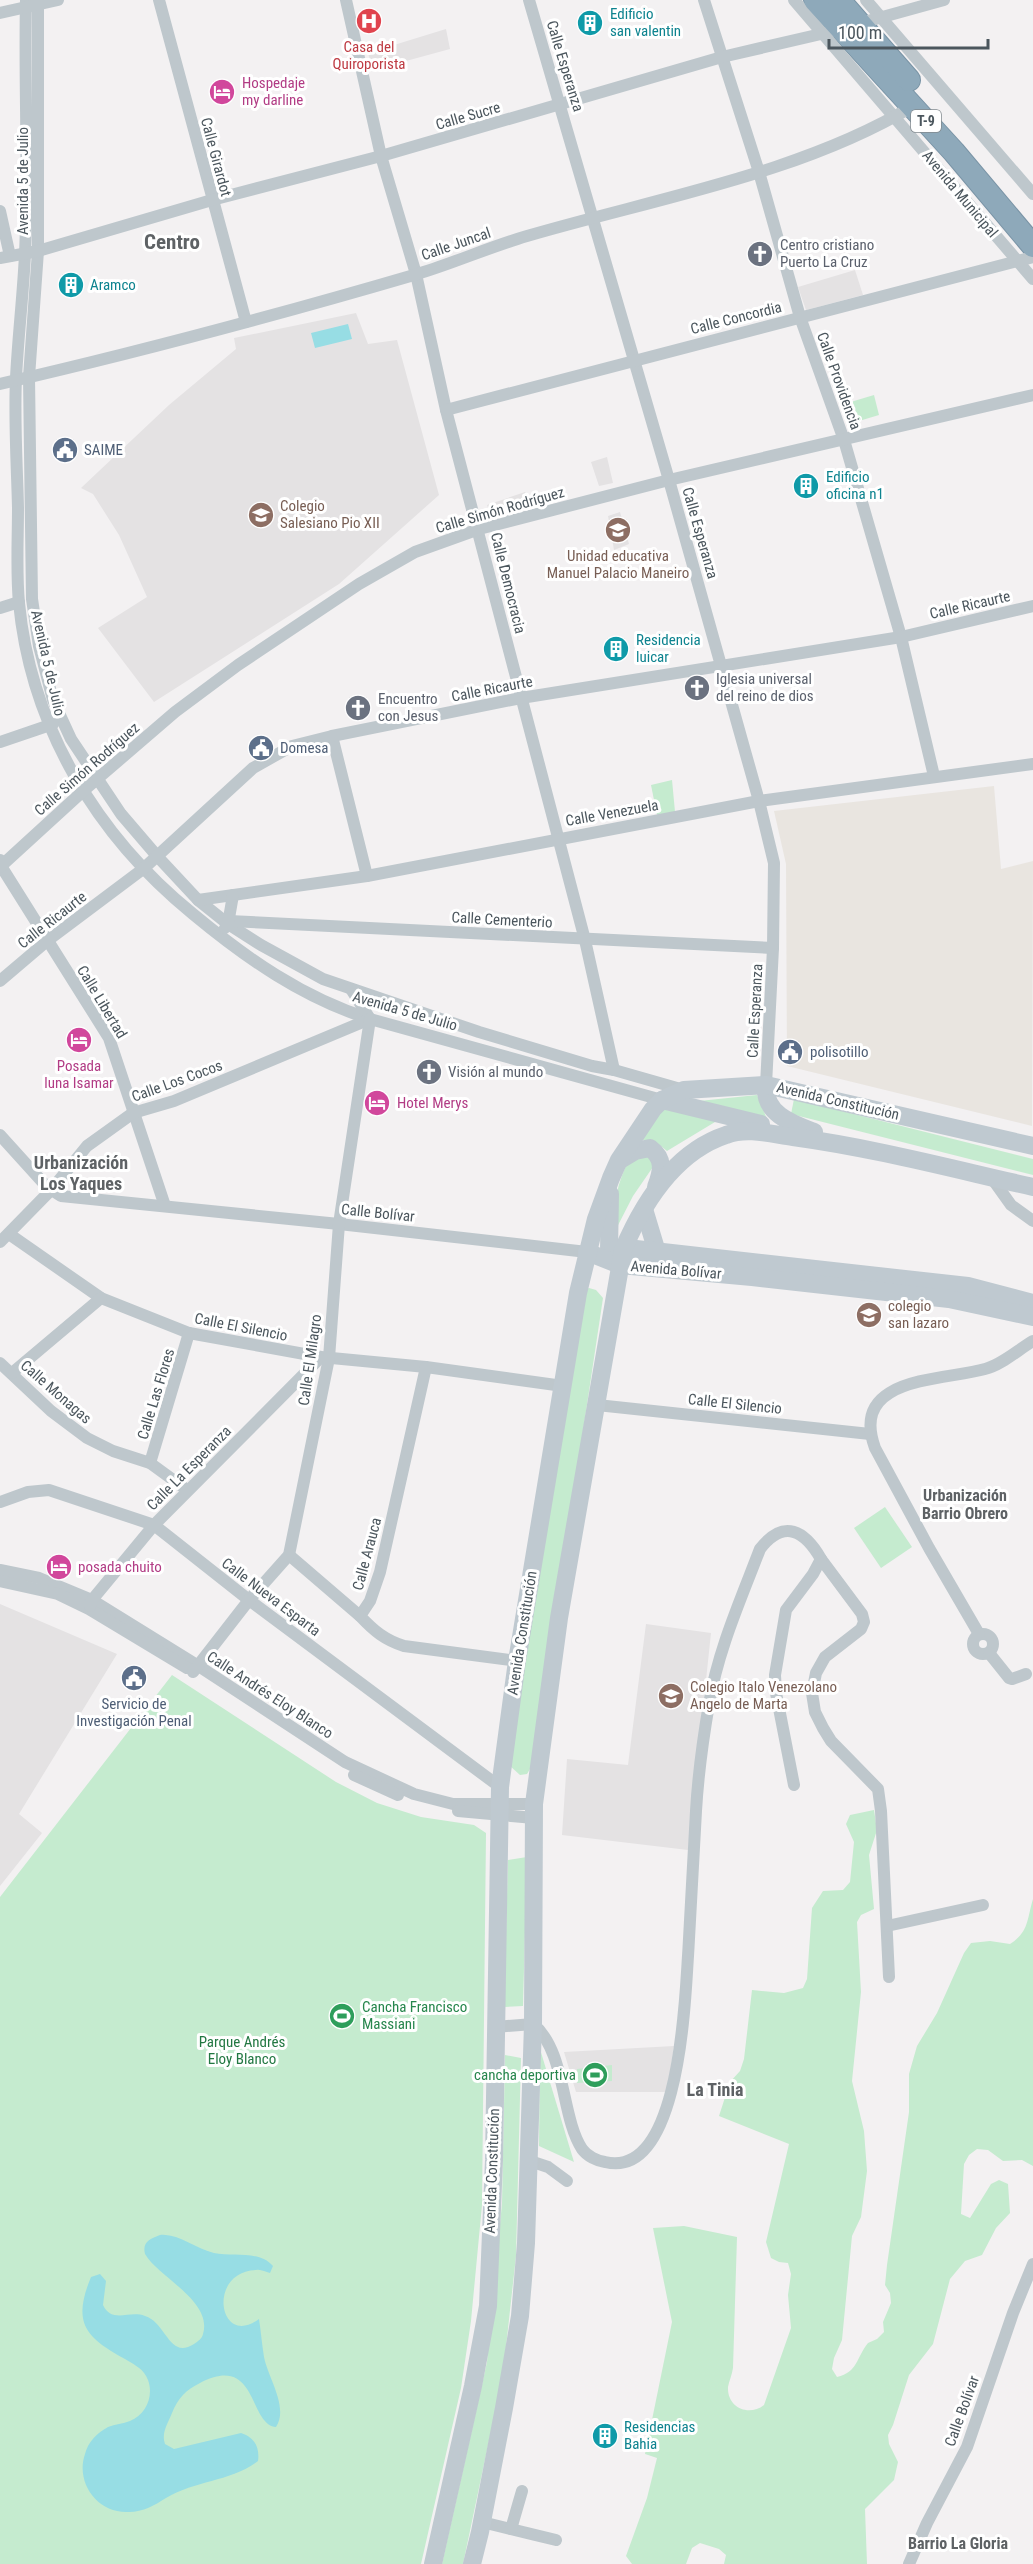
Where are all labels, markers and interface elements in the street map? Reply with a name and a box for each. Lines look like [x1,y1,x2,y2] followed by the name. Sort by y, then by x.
[610,5,681,40] place label: Edificio san valentin
[354,6,384,36] hospital icon: Casa del Quiroporista
[575,8,605,38] building icon: Edificio san valentin
[829,12,988,50] scale bar
[543,18,587,114] street label: Calle Esperanza
[838,22,882,43] text: 100 m
[332,38,406,73] place label: Casa del Quiroporista
[242,74,305,109] place label: Hospedaje my darline
[207,77,237,107] hotel icon: Hospedaje my darline
[434,98,502,134] street label: Calle Sucre
[911,110,941,132] road number: T-9
[197,116,235,198] street label: Calle Girardot
[14,127,32,235] street label: Avenida 5 de Julio
[918,147,1002,241] street label: Avenida Municipal
[419,224,493,264] street label: Calle Juncal
[144,230,200,254] district label: Centro
[780,236,874,271] place label: Centro cristiano Puerto La Cruz
[745,239,775,269] church icon: Centro cristiano Puerto La Cruz
[56,270,86,300] building icon: Aramco
[90,276,136,294] place label: Aramco
[689,298,783,338] street label: Calle Concordia
[813,330,865,432] street label: Calle Providencia
[50,435,80,465] public building icon: SAIME
[84,441,123,459] place label: SAIME
[826,468,884,503] place label: Edificio oficina n1
[791,471,821,501] building icon: Edificio oficina n1
[434,483,566,537] street label: Calle Simón Rodríguez
[678,485,722,581] street label: Calle Esperanza
[280,497,380,532] place label: Colegio Salesiano Pio XII
[246,500,276,530] school or university icon: Colegio Salesiano Pio XII
[603,515,633,545] school or university icon: Unidad educativa Manuel Palacio Maneiro
[487,531,529,635] street label: Calle Democracia
[547,547,689,582] place label: Unidad educativa Manuel Palacio Maneiro
[928,587,1012,623] street label: Calle Ricaurte
[27,608,69,718] street label: Avenida 5 de Julio
[636,631,701,666] place label: Residencia luicar
[601,634,631,664] building icon: Residencia luicar
[716,670,814,705] place label: Iglesia universal del reino de dios
[450,672,534,706] street label: Calle Ricaurte
[682,673,712,703] church icon: Iglesia universal del reino de dios
[378,690,439,725] place label: Encuentro con Jesus
[343,693,373,723] church icon: Encuentro con Jesus
[31,719,143,819] street label: Calle Simón Rodríguez
[246,733,276,763] public building icon: Domesa
[280,739,328,757] place label: Domesa
[564,796,660,830] street label: Calle Venezuela
[14,888,90,952] street label: Calle Ricaurte
[451,908,553,932] street label: Calle Cementerio
[73,962,131,1042] street label: Calle Libertad
[744,963,766,1059] street label: Calle Esperanza
[351,987,459,1035] street label: Avenida 5 de Julio
[64,1025,94,1055] hotel icon: Posada luna Isamar
[775,1037,805,1067] public building icon: polisotillo
[810,1043,868,1061] place label: polisotillo
[129,1056,225,1106] street label: Calle Los Cocos
[44,1057,114,1092] place label: Posada luna Isamar
[414,1057,444,1087] church icon: Visión al mundo
[448,1063,543,1081] place label: Visión al mundo
[775,1078,901,1124] street label: Avenida Constitución
[362,1088,392,1118] hotel icon: Hotel Merys
[397,1094,468,1112] place label: Hotel Merys
[34,1152,128,1194] district label: Urbanización Los Yaques
[340,1200,416,1226] street label: Calle Bolívar
[630,1257,723,1283] street label: Avenida Bolívar
[888,1297,949,1332] place label: colegio san lazaro
[854,1300,884,1330] school or university icon: colegio san lazaro
[193,1309,289,1345] street label: Calle El Silencio
[295,1313,325,1407] street label: Calle El Milagro
[134,1346,178,1442] street label: Calle Las Flores
[17,1356,95,1428] street label: Calle Monagas
[687,1390,783,1418] street label: Calle El Silencio
[143,1422,235,1514] street label: Calle La Esperanza
[922,1486,1008,1523] district label: Urbanización Barrio Obrero
[349,1516,385,1592] street label: Calle Arauca
[44,1552,74,1582] hotel icon: posada chuito
[218,1554,324,1640] street label: Calle Nueva Esparta
[78,1558,162,1576] place label: posada chuito
[503,1570,541,1696] street label: Avenida Constitución
[204,1648,336,1742] street label: Calle Andrés Eloy Blanco
[119,1663,149,1693] public building icon: Servicio de Investigación Penal
[690,1678,837,1713] place label: Colegio Italo Venezolano Angelo de Marta
[656,1681,686,1711] school or university icon: Colegio Italo Venezolano Angelo de Marta
[76,1695,192,1730] place label: Servicio de Investigación Penal
[362,1998,467,2033] place label: Cancha Francisco Massiani
[327,2001,357,2031] sports icon: Cancha Francisco Massiani
[199,2033,286,2068] park label: Parque Andrés Eloy Blanco
[580,2060,610,2090] sports icon: cancha deportiva
[474,2066,576,2084] place label: cancha deportiva
[687,2079,743,2100] district label: La Tinia
[481,2108,503,2234] street label: Avenida Constitución
[941,2373,983,2449] street label: Calle Bolívar
[624,2418,696,2453] place label: Residencias Bahia
[590,2421,620,2451] building icon: Residencias Bahia
[908,2534,1008,2553] district label: Barrio La Gloria

